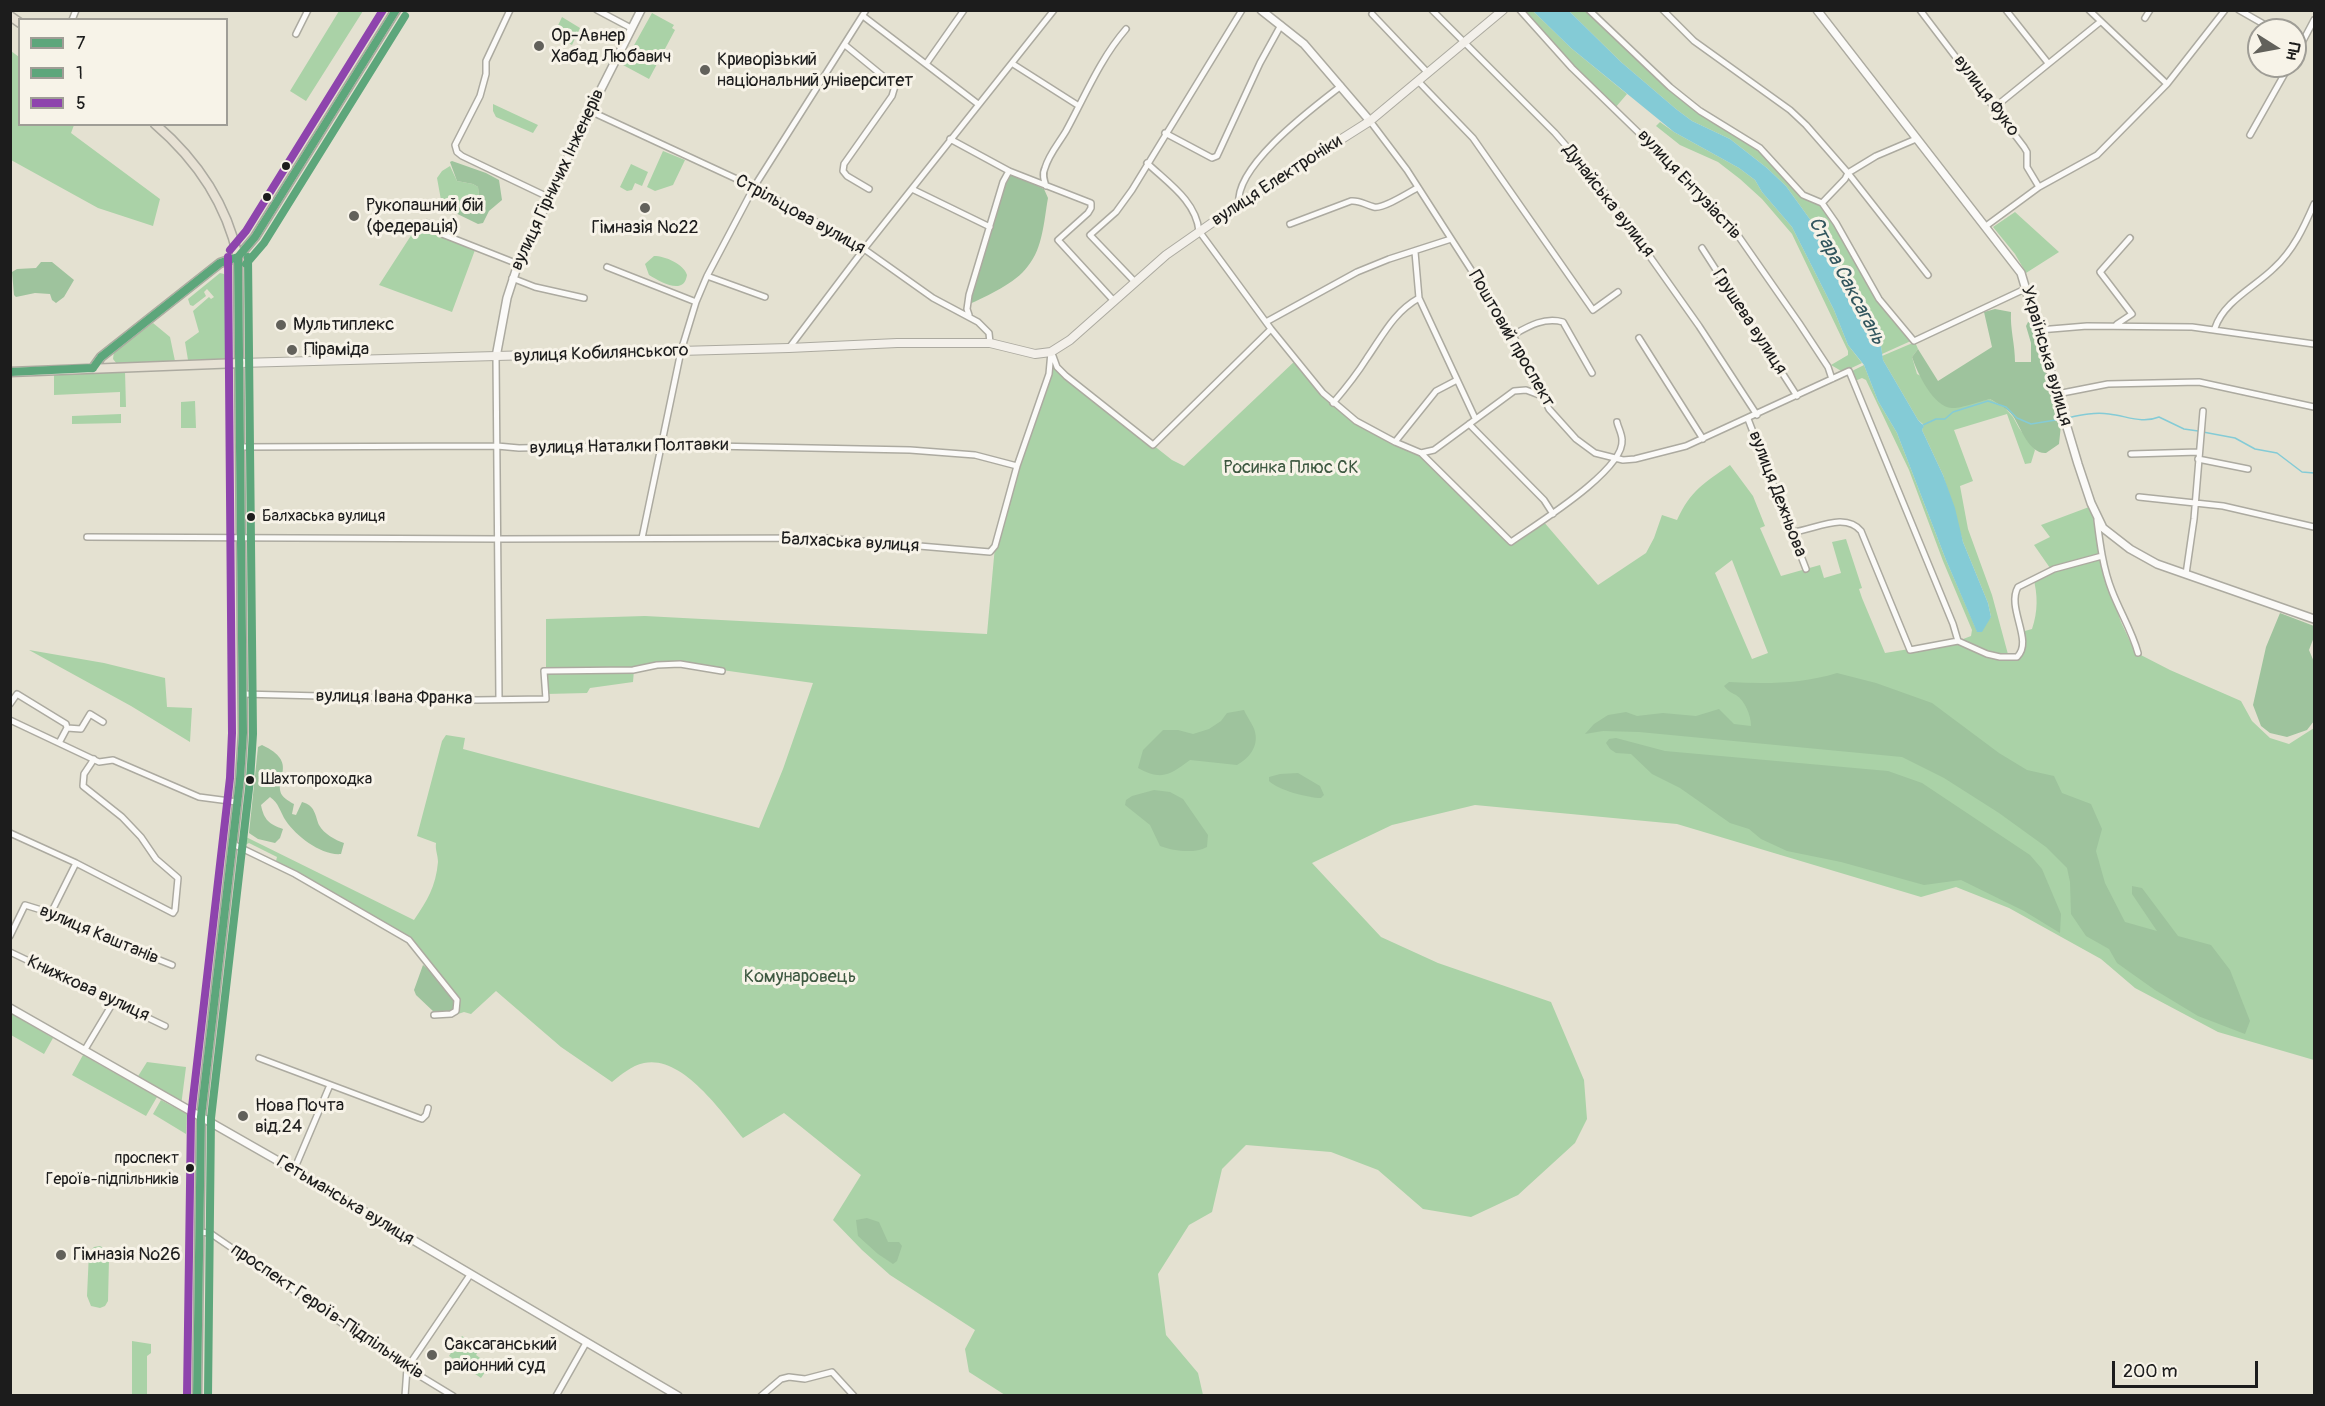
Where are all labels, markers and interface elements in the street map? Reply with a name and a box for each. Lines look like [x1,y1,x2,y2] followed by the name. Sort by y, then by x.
[18,18,228,126] legend
[2247,18,2307,78] north arrow
[551,25,671,68] place label: Ор-Авнер Хабад Любавич
[76,32,86,55] text: 7
[532,39,546,53] marker: Ор-Авнер Хабад Любавич
[2281,41,2304,62] text: Пн
[717,49,913,92] place label: Криворізький національний університет
[1948,51,2024,141] street label: вулиця Фуко
[76,62,83,85] text: 1
[698,63,712,77] marker: Криворізький національний університет
[506,86,610,274] street label: вулиця Гірничих Інженерів
[76,92,86,115] text: 5
[1632,125,1746,245] street label: вулиця Ентузіастів
[1208,131,1346,231] street label: вулиця Електроніки
[1557,140,1659,262] street label: Дунайська вулиця
[280,160,292,172] unlabelled marker
[731,170,869,260] street label: Стрільцова вулиця
[261,191,273,203] unlabelled marker
[366,195,484,238] place label: Рукопашний бій (федерація)
[638,201,652,215] marker: Гімназія №22
[347,209,361,223] marker: Рукопашний бій (федерація)
[1802,213,1890,349] water label: Стара Саксагань
[591,217,699,239] place label: Гімназія №22
[1707,265,1791,379] street label: Грушева вулиця
[1463,267,1559,411] street label: Поштовий проспект
[2016,283,2076,429] street label: Українська вулиця
[293,314,394,336] place label: Мультиплекс
[274,318,288,332] marker: Мультиплекс
[304,339,369,361] place label: Піраміда
[513,340,689,368] street label: вулиця Кобилянського
[285,343,299,357] marker: Піраміда
[1743,428,1811,560] street label: вулиця Дежньова
[529,434,729,460] street label: вулиця Наталки Полтавки
[1223,457,1359,479] park label: Росинка Плюс СК
[262,507,385,527] place label: Балхаська вулиця
[245,511,257,523] marker: Балхаська вулиця
[780,529,920,557] street label: Балхаська вулиця
[315,686,473,710] street label: вулиця Івана Франка
[261,770,372,790] place label: Шахтопроходка
[244,774,256,786] marker: Шахтопроходка
[36,900,162,970] street label: вулиця Каштанів
[23,951,153,1027] street label: Книжкова вулиця
[744,966,856,988] park label: Комунаровець
[255,1095,344,1138] place label: Нова Почта від.24
[236,1109,250,1123] marker: Нова Почта від.24
[46,1149,179,1187] place label: проспект Героїв-підпільників
[272,1151,418,1251] street label: Гетьманська вулиця
[184,1162,196,1174] marker: проспект Героїв-підпільників
[226,1239,428,1385] street label: проспект Героїв-Підпільників
[73,1244,181,1266] place label: Гімназія №26
[54,1248,68,1262] marker: Гімназія №26
[444,1334,557,1376] place label: Саксаганський районний суд
[425,1348,439,1362] marker: Саксаганський районний суд
[2115,1349,2260,1387] scale bar
[2123,1360,2178,1383] text: 200 m

